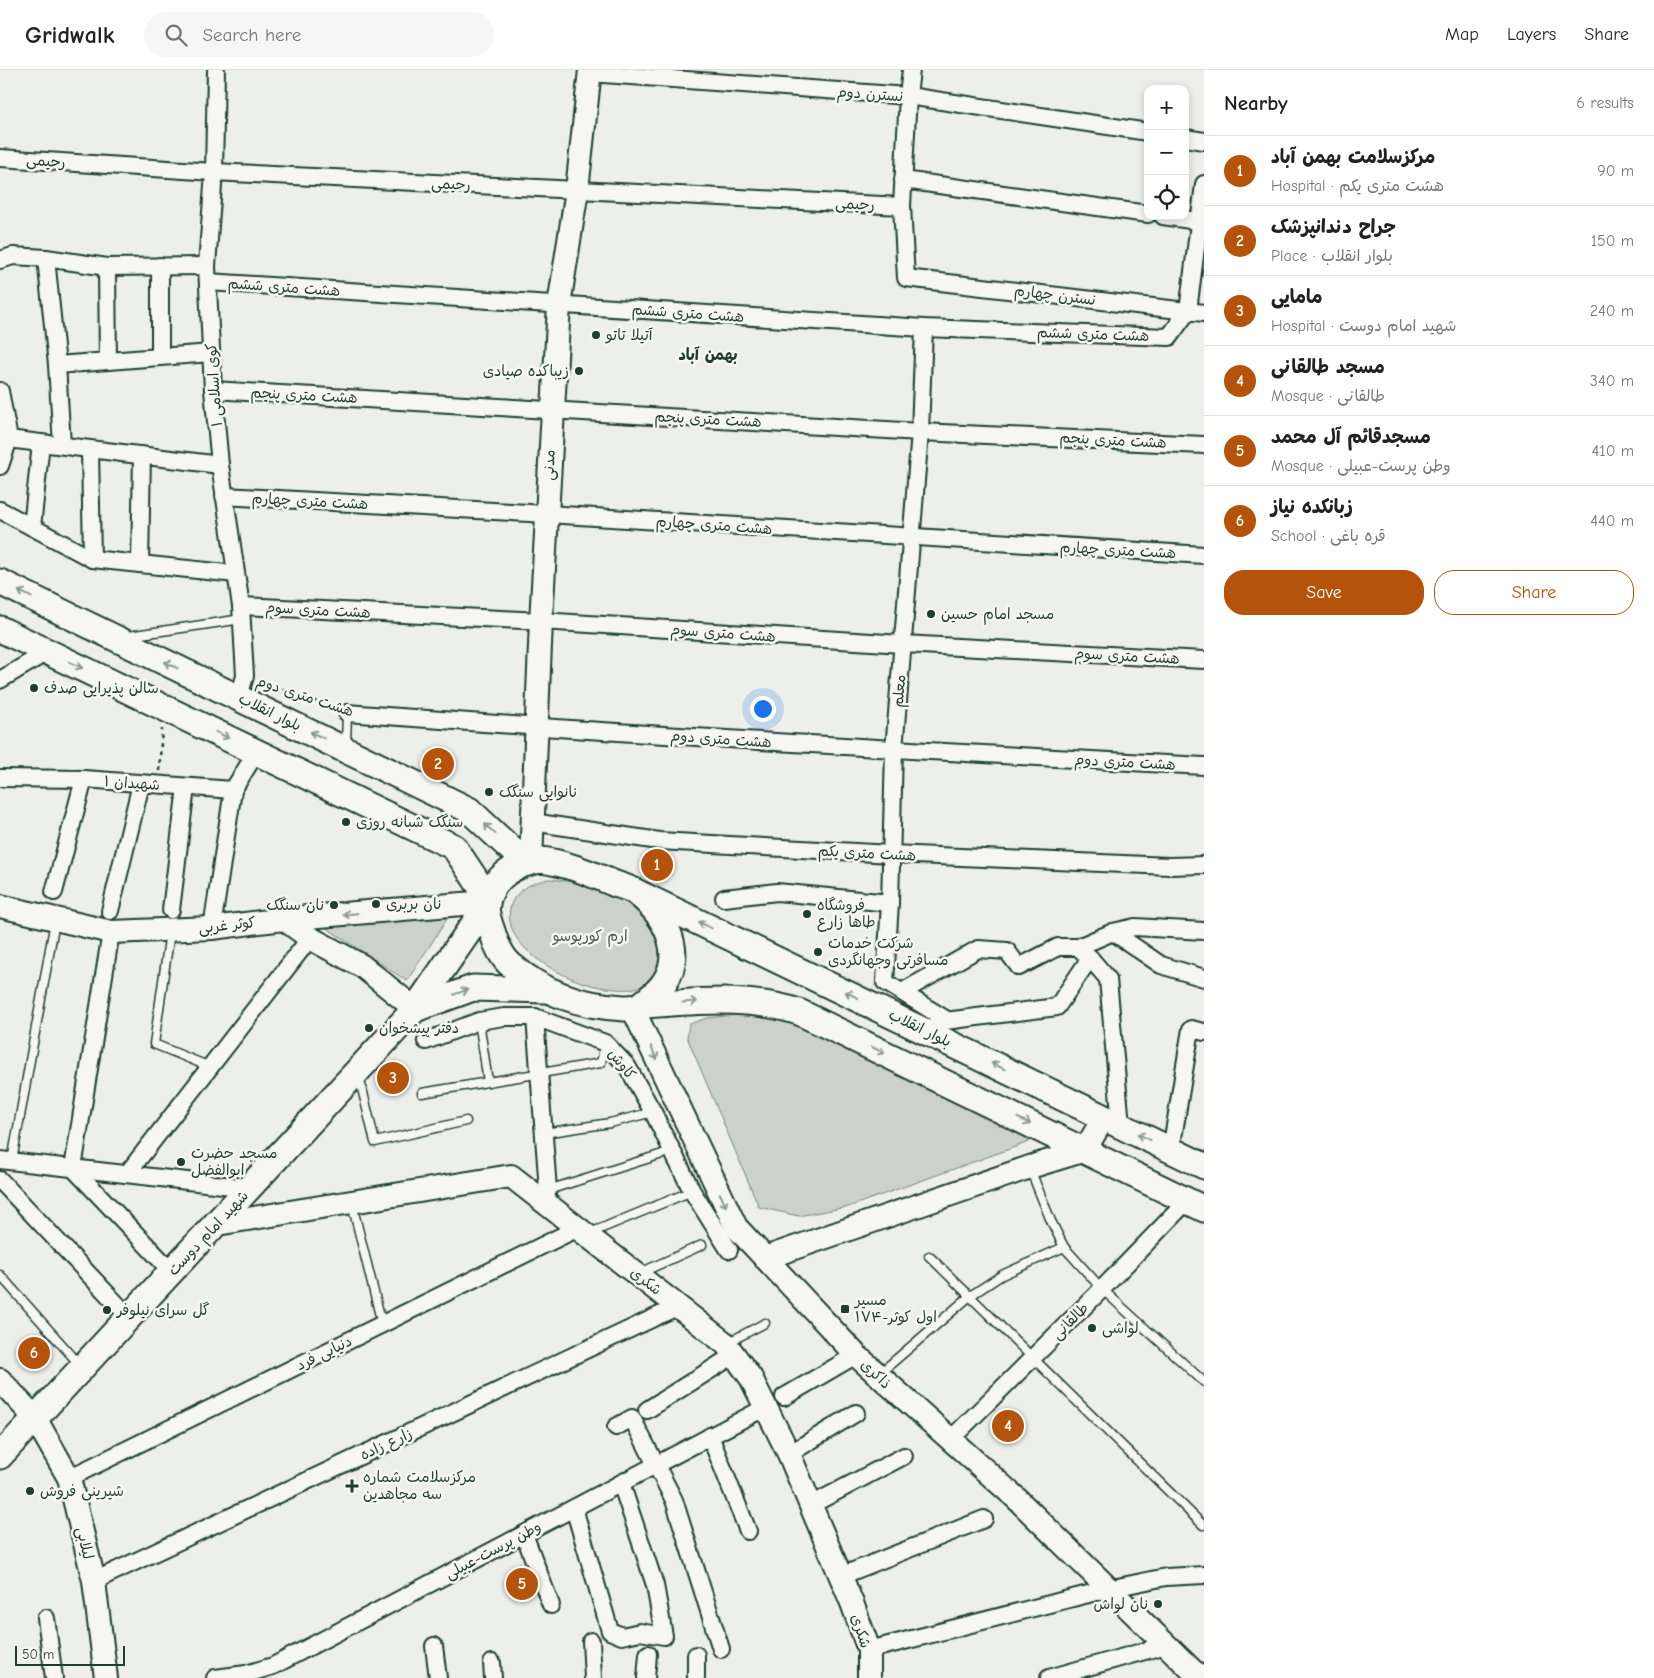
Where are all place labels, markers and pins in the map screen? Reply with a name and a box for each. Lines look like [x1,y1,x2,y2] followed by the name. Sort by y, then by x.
[605,326,654,344] place label: آتیلا تاتو
[590,329,602,341] marker: آتیلا تاتو
[483,362,569,380] place label: زیباکده صیادی
[573,365,585,377] marker: زیباکده صیادی
[941,605,1054,625] place label: مسجد امام حسین
[925,608,937,620] marker: مسجد امام حسین
[44,679,159,698] place label: سالن پذیرایی صدف
[28,682,40,694] marker: سالن پذیرایی صدف
[422,745,454,783] pin: 2
[499,783,578,802] place label: نانوایی سنگک
[483,786,495,798] marker: نانوایی سنگک
[356,813,463,831] place label: سنگک شبانه روزی
[340,816,352,828] marker: سنگک شبانه روزی
[641,846,673,884] pin: 1
[386,895,441,913] place label: نان بربری
[266,896,324,914] place label: نان سنگک
[817,896,876,932] place label: فروشگاه طاها زارع
[370,898,382,910] marker: نان بربری
[328,899,340,911] marker: نان سنگک
[801,908,813,920] marker: فروشگاه طاها زارع
[828,934,948,970] place label: شرکت خدمات مسافرتی وجهانگردی
[812,946,824,958] marker: شرکت خدمات مسافرتی وجهانگردی
[379,1019,459,1038] place label: دفتر پیشخوان
[363,1022,375,1034] marker: دفتر پیشخوان
[377,1059,409,1097] pin: 3
[191,1144,278,1179] place label: مسجد حضرت ابوالفضل
[175,1156,187,1168] marker: مسجد حضرت ابوالفضل
[853,1291,937,1326] place label: مسیر ۱۷۴-اول کوثر
[116,1301,210,1320] place label: گل سرای نیلوفر
[839,1303,851,1315] marker: مسیر ۱۷۴-اول کوثر
[101,1304,113,1316] marker: گل سرای نیلوفر
[1102,1319,1139,1338] place label: لواشی
[1086,1322,1098,1334] marker: لواشی
[18,1334,50,1372] pin: 6
[992,1407,1024,1445] pin: 4
[363,1468,476,1503] place label: مرکزسلامت شماره سه مجاهدین
[345,1479,359,1493] marker: مرکزسلامت شماره سه مجاهدین
[40,1482,124,1501] place label: شیرینی فروش
[24,1485,36,1497] marker: شیرینی فروش
[506,1565,538,1603] pin: 5
[1093,1595,1148,1614] place label: نان لواش
[1152,1598,1164,1610] marker: نان لواش

